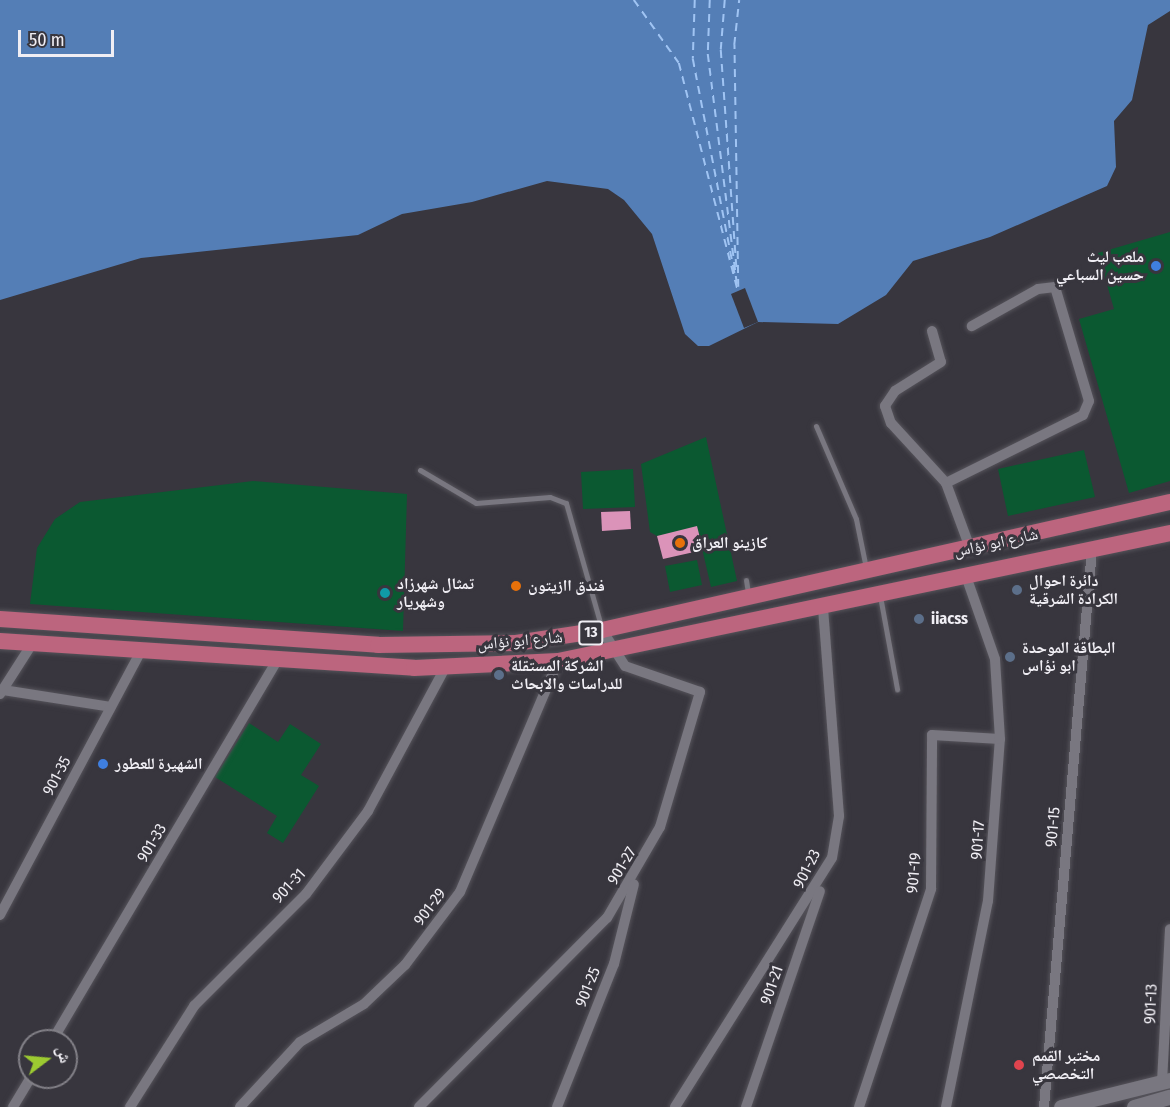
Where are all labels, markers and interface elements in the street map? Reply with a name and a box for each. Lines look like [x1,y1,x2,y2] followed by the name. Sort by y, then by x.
[21,18,117,56] scale bar
[29,29,65,51] text: 50 m
[1056,247,1144,285] place label: ملعب ليث حسين السباعي
[1149,259,1163,273] marker: ملعب ليث حسين السباعي
[952,525,1040,561] street label: شارع ابو نؤاس
[692,533,768,553] place label: كازينو العراق
[673,536,687,550] marker: كازينو العراق
[1029,571,1118,609] place label: دائرة احوال الكرادة الشرقية
[397,574,474,612] place label: تمثال شهرزاد وشهريار
[528,576,605,596] place label: فندق اازيتون
[509,579,523,593] marker: فندق اازيتون
[1010,583,1024,597] marker: دائرة احوال الكرادة الشرقية
[378,586,392,600] marker: تمثال شهرزاد وشهريار
[931,609,968,629] place label: iiacss
[912,612,926,626] marker: iiacss
[578,621,604,645] road number: 13
[477,628,563,654] street label: شارع ابو نؤاس
[1022,638,1116,676] place label: البطاقة الموحدة ابو نؤاس
[1003,650,1017,664] marker: البطاقة الموحدة ابو نؤاس
[511,656,622,694] place label: الشركة المستقلة للدراسات والابحاث
[492,668,506,682] marker: الشركة المستقلة للدراسات والابحاث
[39,753,75,799] street label: 901-35
[115,754,202,774] place label: الشهيرة للعطور
[96,757,110,771] marker: الشهيرة للعطور
[1042,806,1064,848] street label: 901-15
[133,820,171,866] street label: 901-33
[967,820,989,860] street label: 901-17
[603,844,641,888] street label: 901-27
[789,846,825,892] street label: 901-23
[903,852,925,894] street label: 901-19
[268,865,310,907] street label: 901-31
[410,885,450,929] street label: 901-29
[756,963,788,1007] street label: 901-21
[571,964,605,1010] street label: 901-25
[1140,983,1162,1025] street label: 901-13
[18,1029,78,1089] north arrow
[52,1044,75,1065] text: ش
[1032,1046,1100,1084] place label: مختبر القمم التخصصي
[1010,1056,1028,1074] marker: مختبر القمم التخصصي

